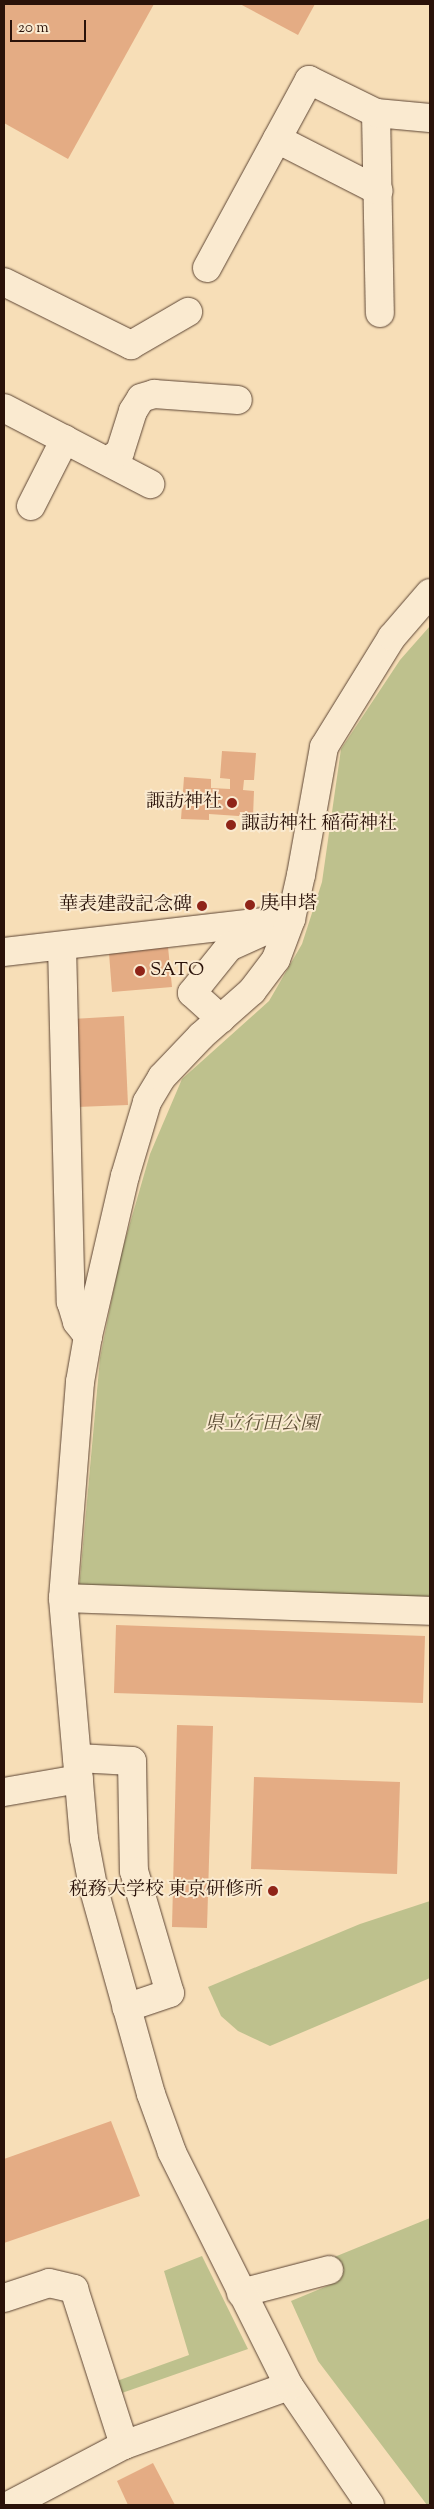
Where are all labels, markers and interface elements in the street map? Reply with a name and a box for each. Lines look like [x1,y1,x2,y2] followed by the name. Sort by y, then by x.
[12,10,89,42] scale bar
[18,18,49,39] text: 20 m
[146,792,222,814] place label: 諏訪神社
[226,797,238,809] marker: 諏訪神社
[241,814,397,836] place label: 諏訪神社 稲荷神社
[225,819,237,831] marker: 諏訪神社 稲荷神社
[260,894,317,916] place label: 庚申塔
[59,895,192,917] place label: 華表建設記念碑
[244,899,256,911] marker: 庚申塔
[196,900,208,912] marker: 華表建設記念碑
[150,960,204,982] place label: SATO
[134,965,146,977] marker: SATO
[205,1414,319,1436] park label: 県立行田公園
[69,1880,263,1902] place label: 税務大学校 東京研修所
[267,1885,279,1897] marker: 税務大学校 東京研修所

